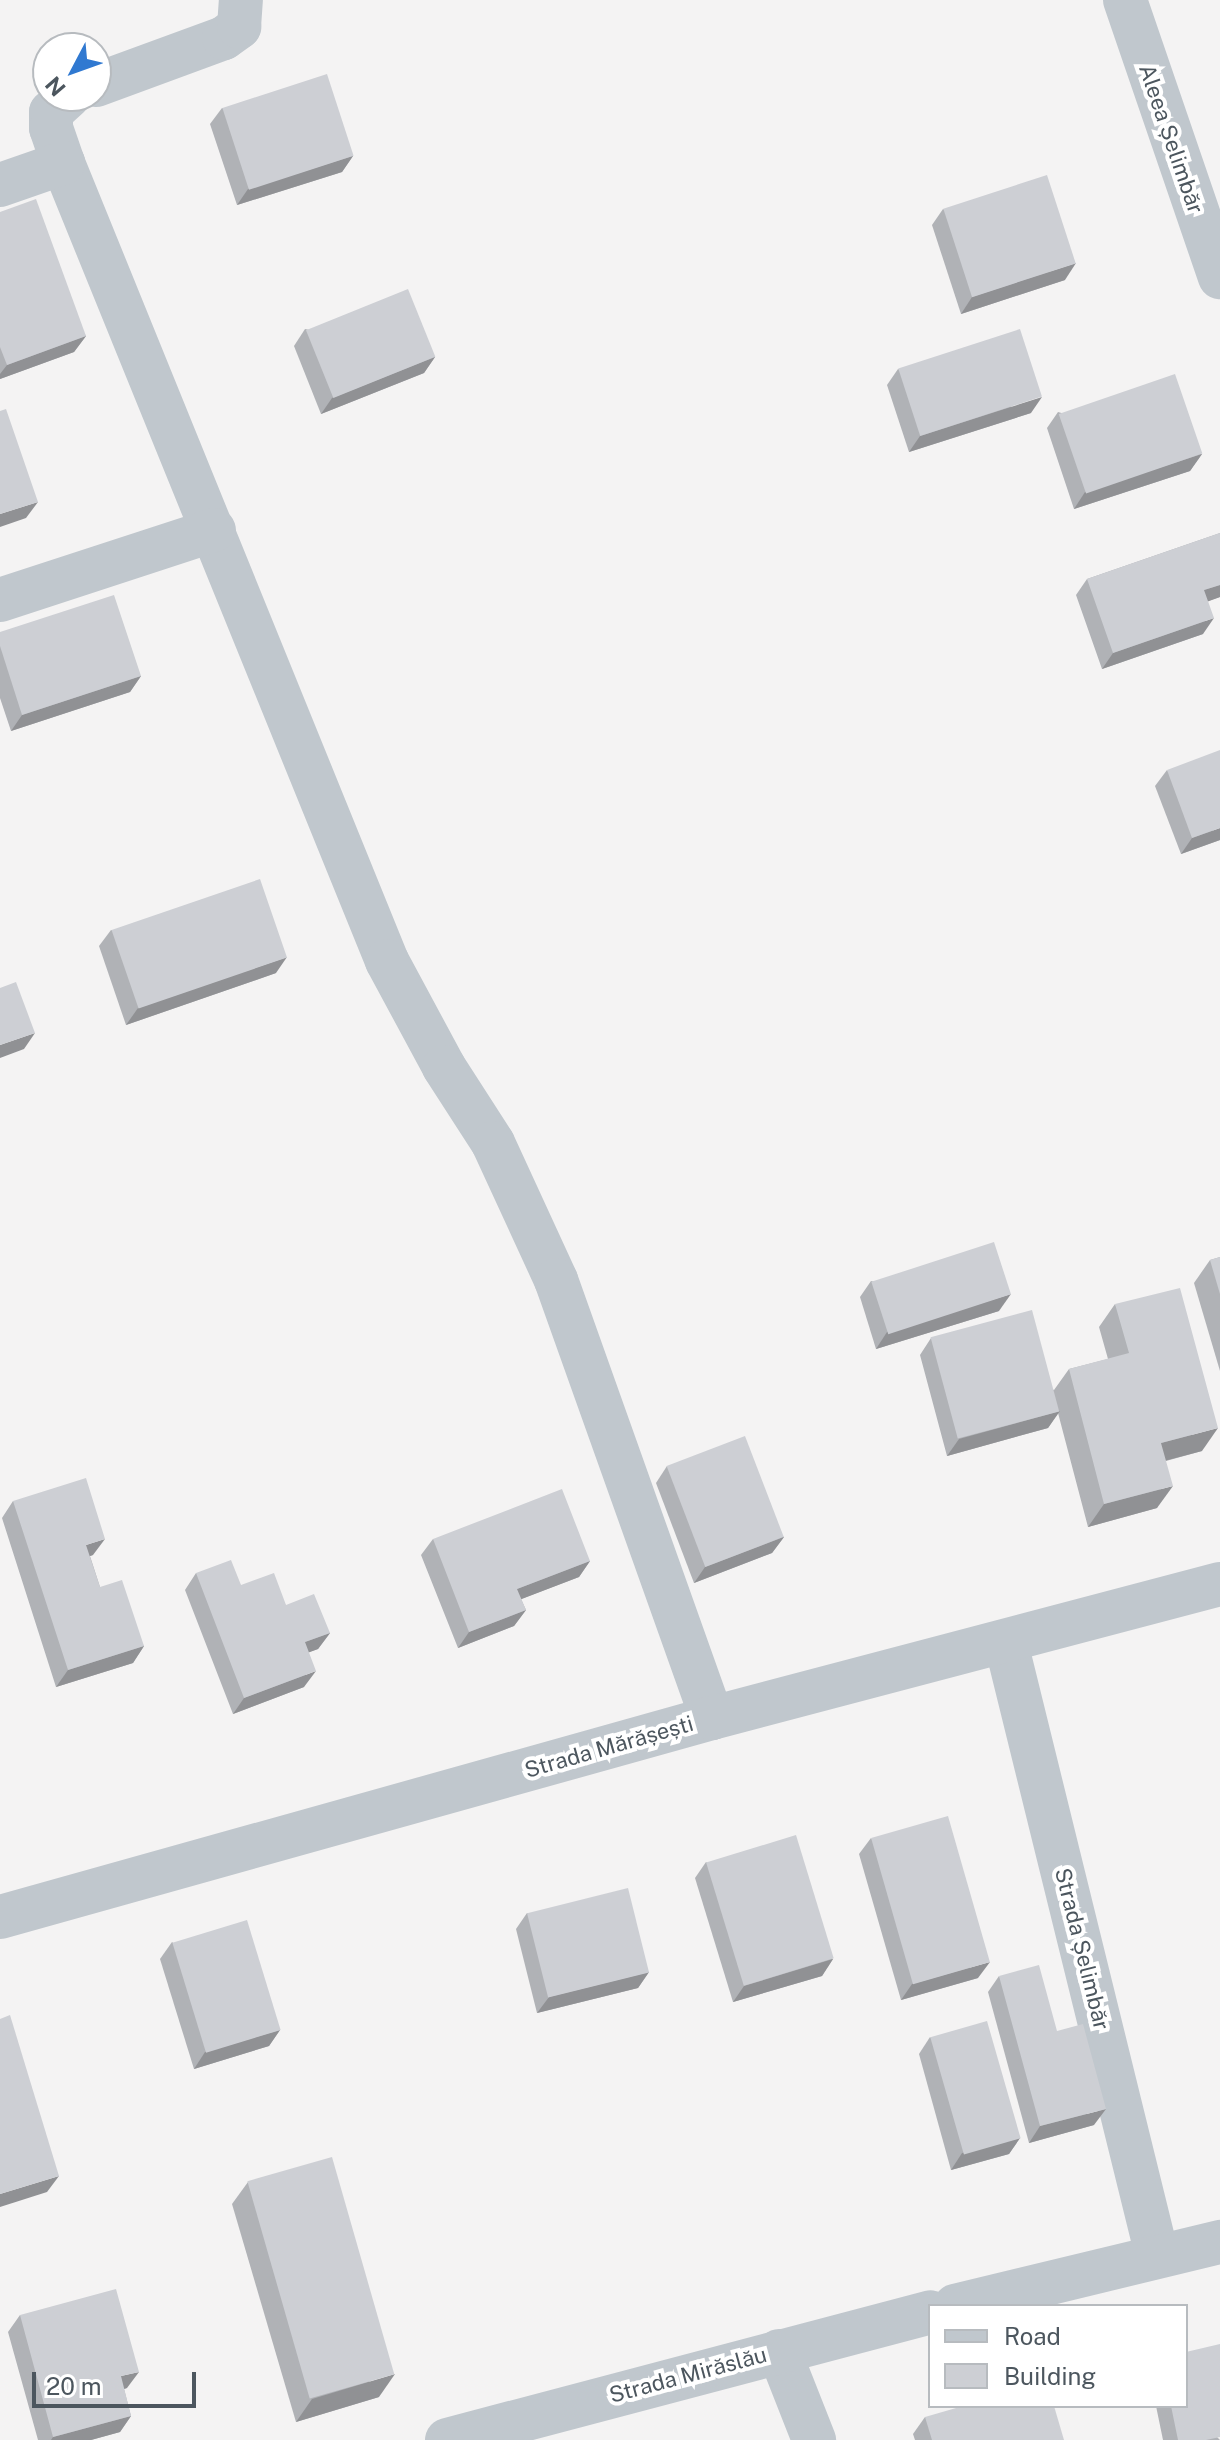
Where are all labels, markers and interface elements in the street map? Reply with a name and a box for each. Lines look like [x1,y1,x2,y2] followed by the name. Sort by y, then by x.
[32,32,112,112] north arrow
[1133,61,1209,217] street label: Aleea Șelimbăr
[40,71,71,101] text: N
[522,1710,696,1784] street label: Strada Mărășești
[1049,1865,1115,2033] street label: Strada Șelimbăr
[928,2304,1188,2408] legend
[1004,2322,1061,2350] text: Road
[606,2341,770,2409] street label: Strada Mirăslău
[36,2356,200,2406] scale bar
[1004,2362,1096,2390] text: Building
[46,2372,102,2400] text: 20 m

